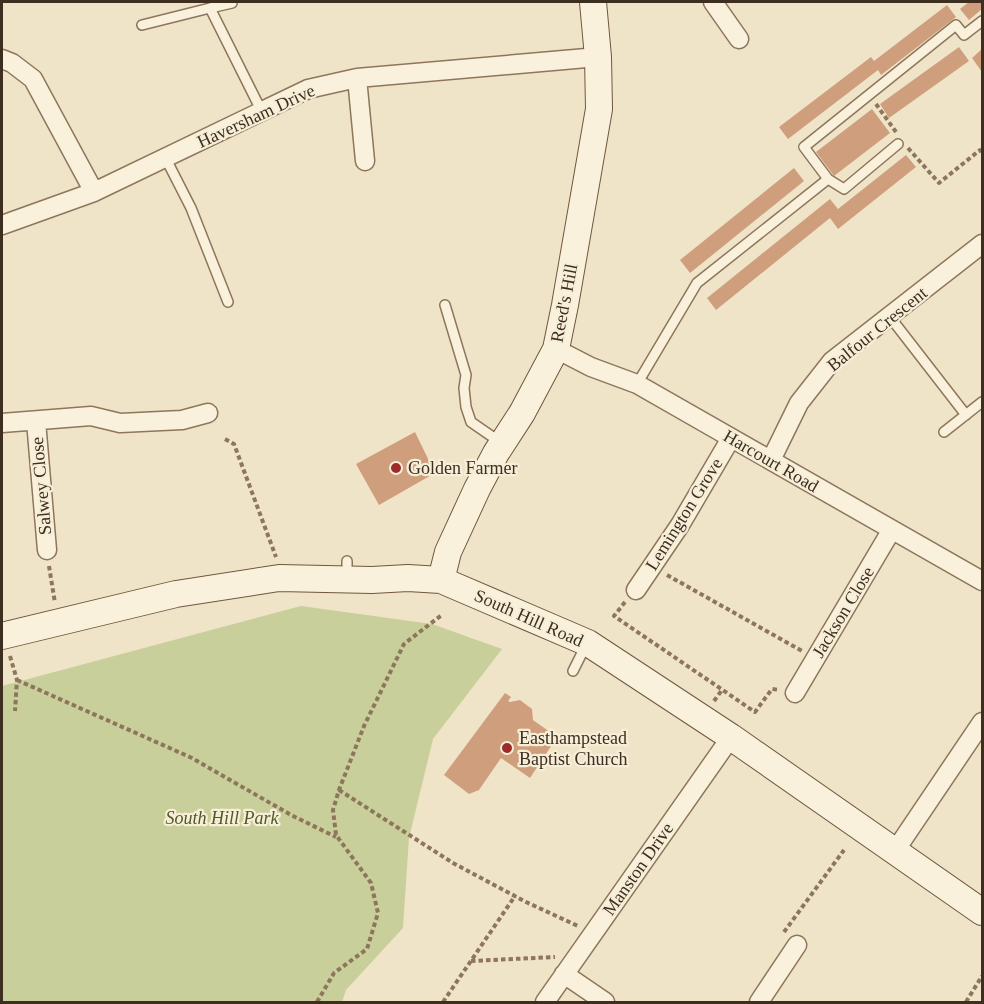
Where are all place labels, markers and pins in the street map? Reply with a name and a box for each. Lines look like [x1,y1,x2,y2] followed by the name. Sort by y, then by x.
[408,458,517,478] place label: Golden Farmer
[389,461,403,475] marker: Golden Farmer
[519,728,628,769] place label: Easthampstead Baptist Church
[500,741,514,755] marker: Easthampstead Baptist Church

